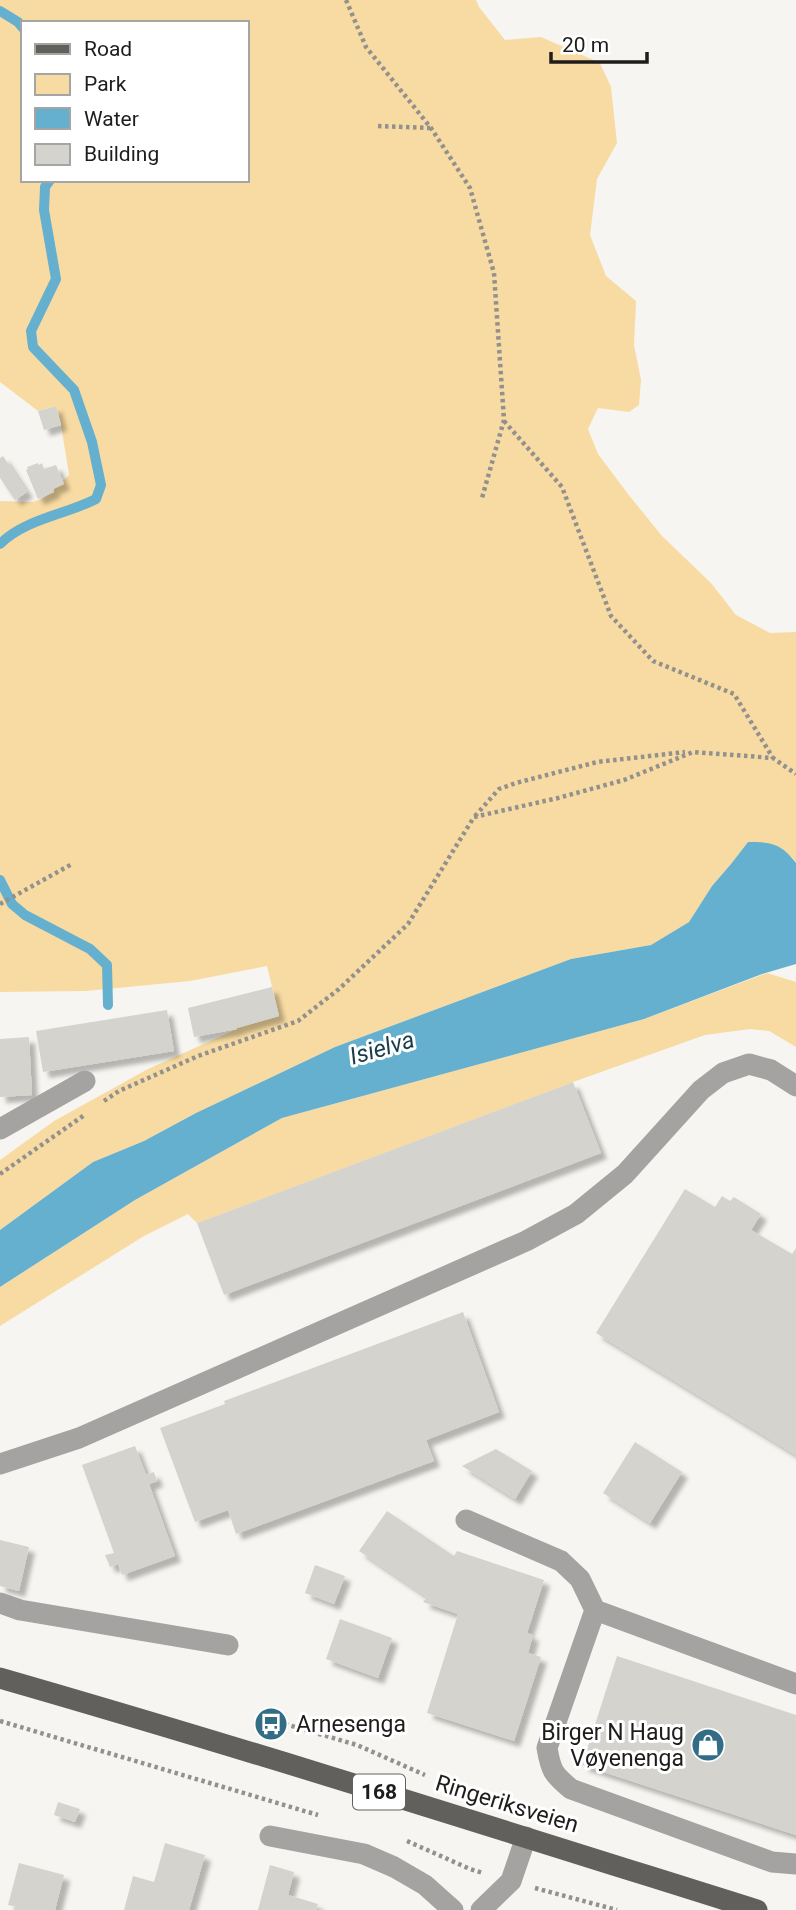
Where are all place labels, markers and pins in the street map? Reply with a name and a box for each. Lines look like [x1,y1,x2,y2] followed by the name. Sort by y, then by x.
[252,1705,290,1743] bus stop icon: Arnesenga
[296,1711,406,1738] place label: Arnesenga
[541,1719,684,1772] place label: Birger N Haug Vøyenenga
[689,1726,727,1764] shop icon: Birger N Haug Vøyenenga

